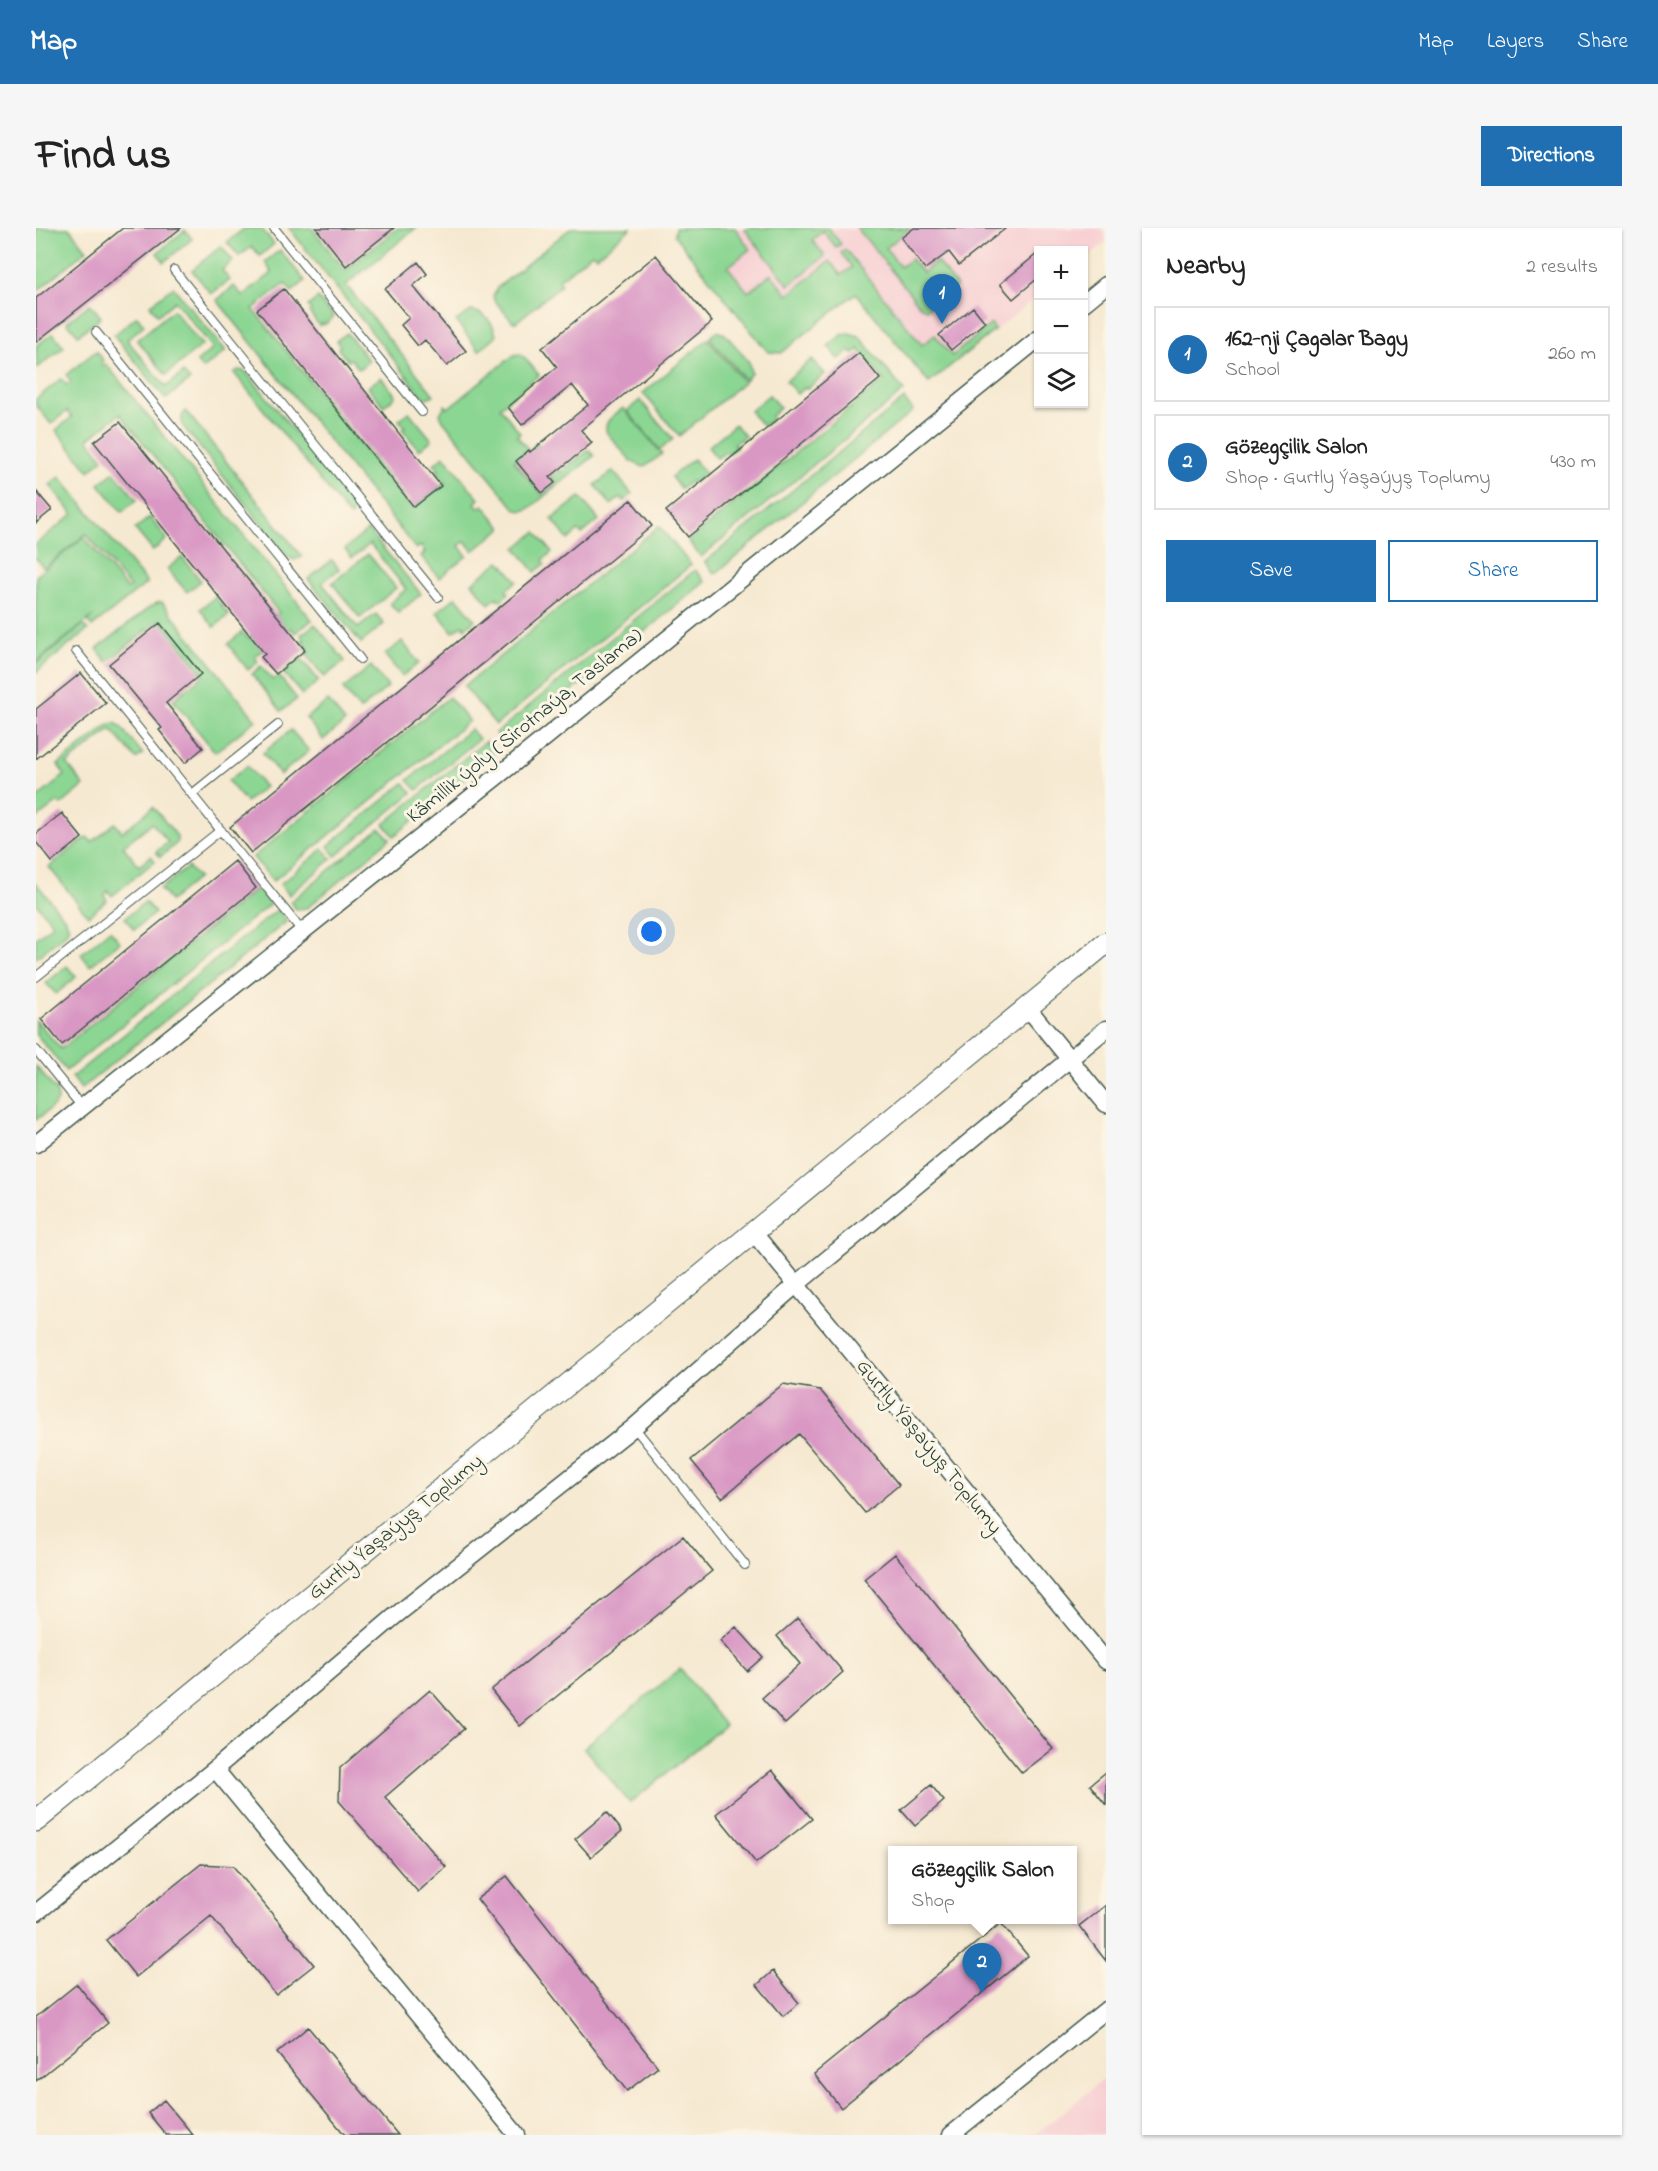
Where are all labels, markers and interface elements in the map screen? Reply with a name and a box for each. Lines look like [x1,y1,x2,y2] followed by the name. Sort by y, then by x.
[30,22,77,63] text: Map
[1418,27,1454,57] text: Map
[1487,27,1544,57] text: Layers
[1577,27,1628,57] text: Share
[36,126,171,187] text: Find us
[1481,126,1622,186] button: Directions
[1034,246,1088,408] map controls
[1034,246,1088,300] button: +
[1166,248,1245,286] text: Nearby
[1526,253,1598,282] text: 2 results
[922,274,962,324] pin: 1
[1034,300,1088,354] button: −
[1225,324,1408,356] text: 162-nji Çagalar Bagy
[1184,340,1191,369] text: 1
[1548,340,1596,369] text: 260 m
[1034,354,1088,408] button: layers
[1225,356,1280,385] text: School
[1225,432,1368,464] text: Gözegçilik Salon
[1183,448,1192,477] text: 2
[1550,448,1596,477] text: 430 m
[1225,464,1490,493] text: Shop · Gurtly Ýaşaýyş Toplumy
[1166,540,1376,602] button: Save
[1388,540,1598,602] button: Share
[401,622,651,833] street label: Kämillik ýoly (Sirotnaýa, Taslama)
[637,917,666,946] your location
[847,1353,1009,1543] street label: Gurtly Ýaşaýyş Toplumy
[302,1447,492,1609] street label: Gurtly Ýaşaýyş Toplumy
[888,1846,1077,1924] popup
[911,1855,1054,1887] text: Gözegçilik Salon
[911,1887,955,1916] text: Shop
[962,1944,1002,1993] pin: 2

